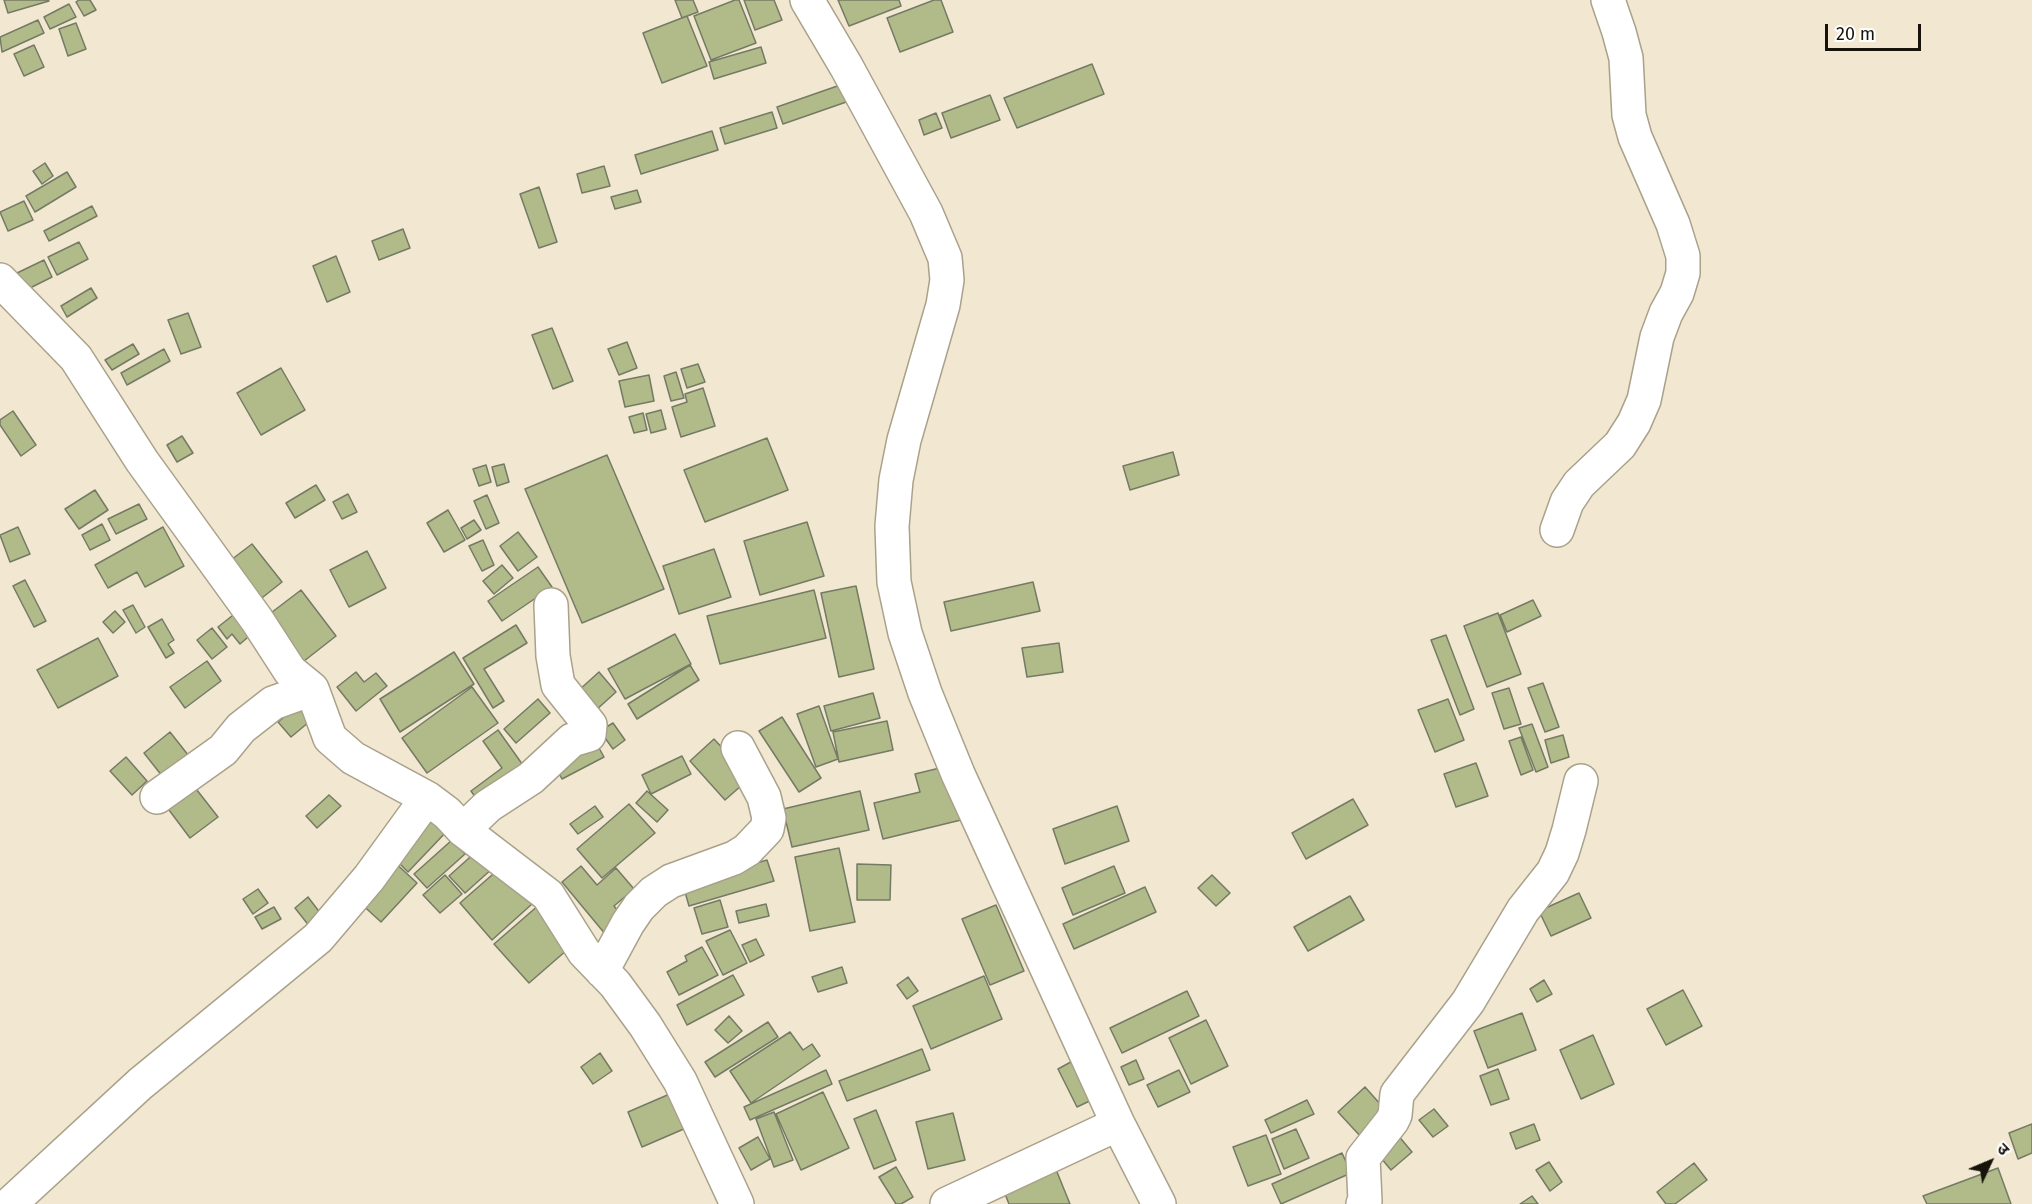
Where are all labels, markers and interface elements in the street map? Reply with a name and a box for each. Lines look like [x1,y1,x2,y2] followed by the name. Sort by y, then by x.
[1828,12,1924,50] scale bar
[1836,23,1875,45] text: 20 m
[1960,1132,2020,1192] north arrow
[1993,1139,2013,1159] text: उ

